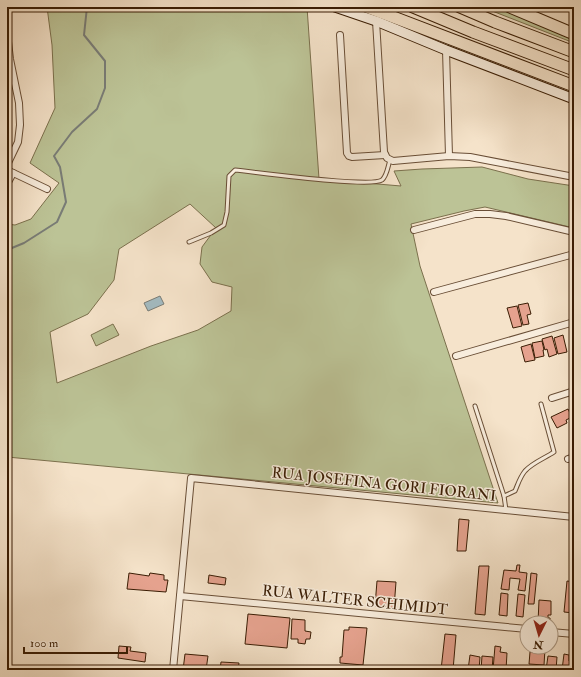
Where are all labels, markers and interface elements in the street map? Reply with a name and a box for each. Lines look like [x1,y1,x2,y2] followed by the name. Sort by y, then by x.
[271,463,497,507] street label: RUA JOSEFINA GORI FIORANI
[261,581,449,620] street label: RUA WALTER SCHIMIDT
[519,615,559,655] north arrow
[24,629,127,655] scale bar
[30,636,59,651] text: 100 m
[532,637,545,651] text: N

